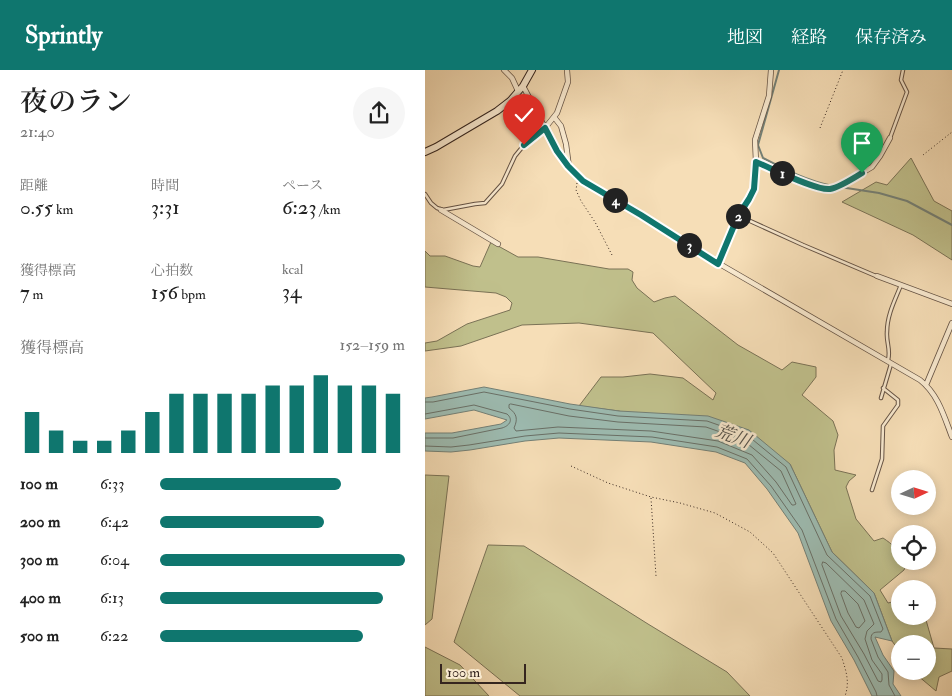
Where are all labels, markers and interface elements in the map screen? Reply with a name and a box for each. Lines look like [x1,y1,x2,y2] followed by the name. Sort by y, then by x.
[25,20,102,51] text: Sprintly
[727,26,763,49] text: 地図
[791,26,827,49] text: 経路
[855,26,927,49] text: 保存済み
[20,85,132,120] text: 夜のラン
[353,87,405,139] button: share
[503,94,545,145] pin
[510,101,538,129] icon: check
[20,122,55,142] text: 21:40
[841,122,883,173] pin
[848,129,876,157] icon: arrive
[769,160,795,186] pin: 1
[780,165,785,182] text: 1
[20,177,48,194] text: 距離
[151,177,179,194] text: 時間
[282,177,323,194] text: ペース
[603,188,627,212] pin: 4
[612,192,619,209] text: 4
[20,194,53,221] text: 0.55
[151,194,180,221] text: 3:31
[282,194,316,221] text: 6:23
[53,201,73,218] text: km
[316,201,341,218] text: /km
[725,204,751,228] pin: 2
[735,208,742,225] text: 2
[677,232,701,258] pin: 3
[687,237,692,254] text: 3
[282,261,303,278] text: kcal
[20,262,76,279] text: 獲得標高
[151,262,193,279] text: 心拍数
[282,278,301,305] text: 34
[20,279,30,306] text: 7
[151,279,178,306] text: 156
[30,286,43,303] text: m
[178,286,206,303] text: bpm
[339,335,405,355] text: 152–159 m
[20,338,84,358] text: 獲得標高
[712,419,756,454] water label: 荒川
[891,470,936,515] north arrow
[891,470,936,680] map controls
[20,474,58,494] text: 100 m
[100,474,124,494] text: 6:33
[20,512,60,532] text: 200 m
[100,512,129,532] text: 6:42
[891,525,936,570] button: locate
[20,550,58,570] text: 300 m
[100,550,129,570] text: 6:04
[891,580,936,625] button: +
[20,588,61,608] text: 400 m
[100,588,124,608] text: 6:13
[20,626,59,646] text: 500 m
[100,626,128,646] text: 6:22
[891,635,936,680] button: −
[440,661,526,684] scale bar
[447,664,480,681] text: 100 m

